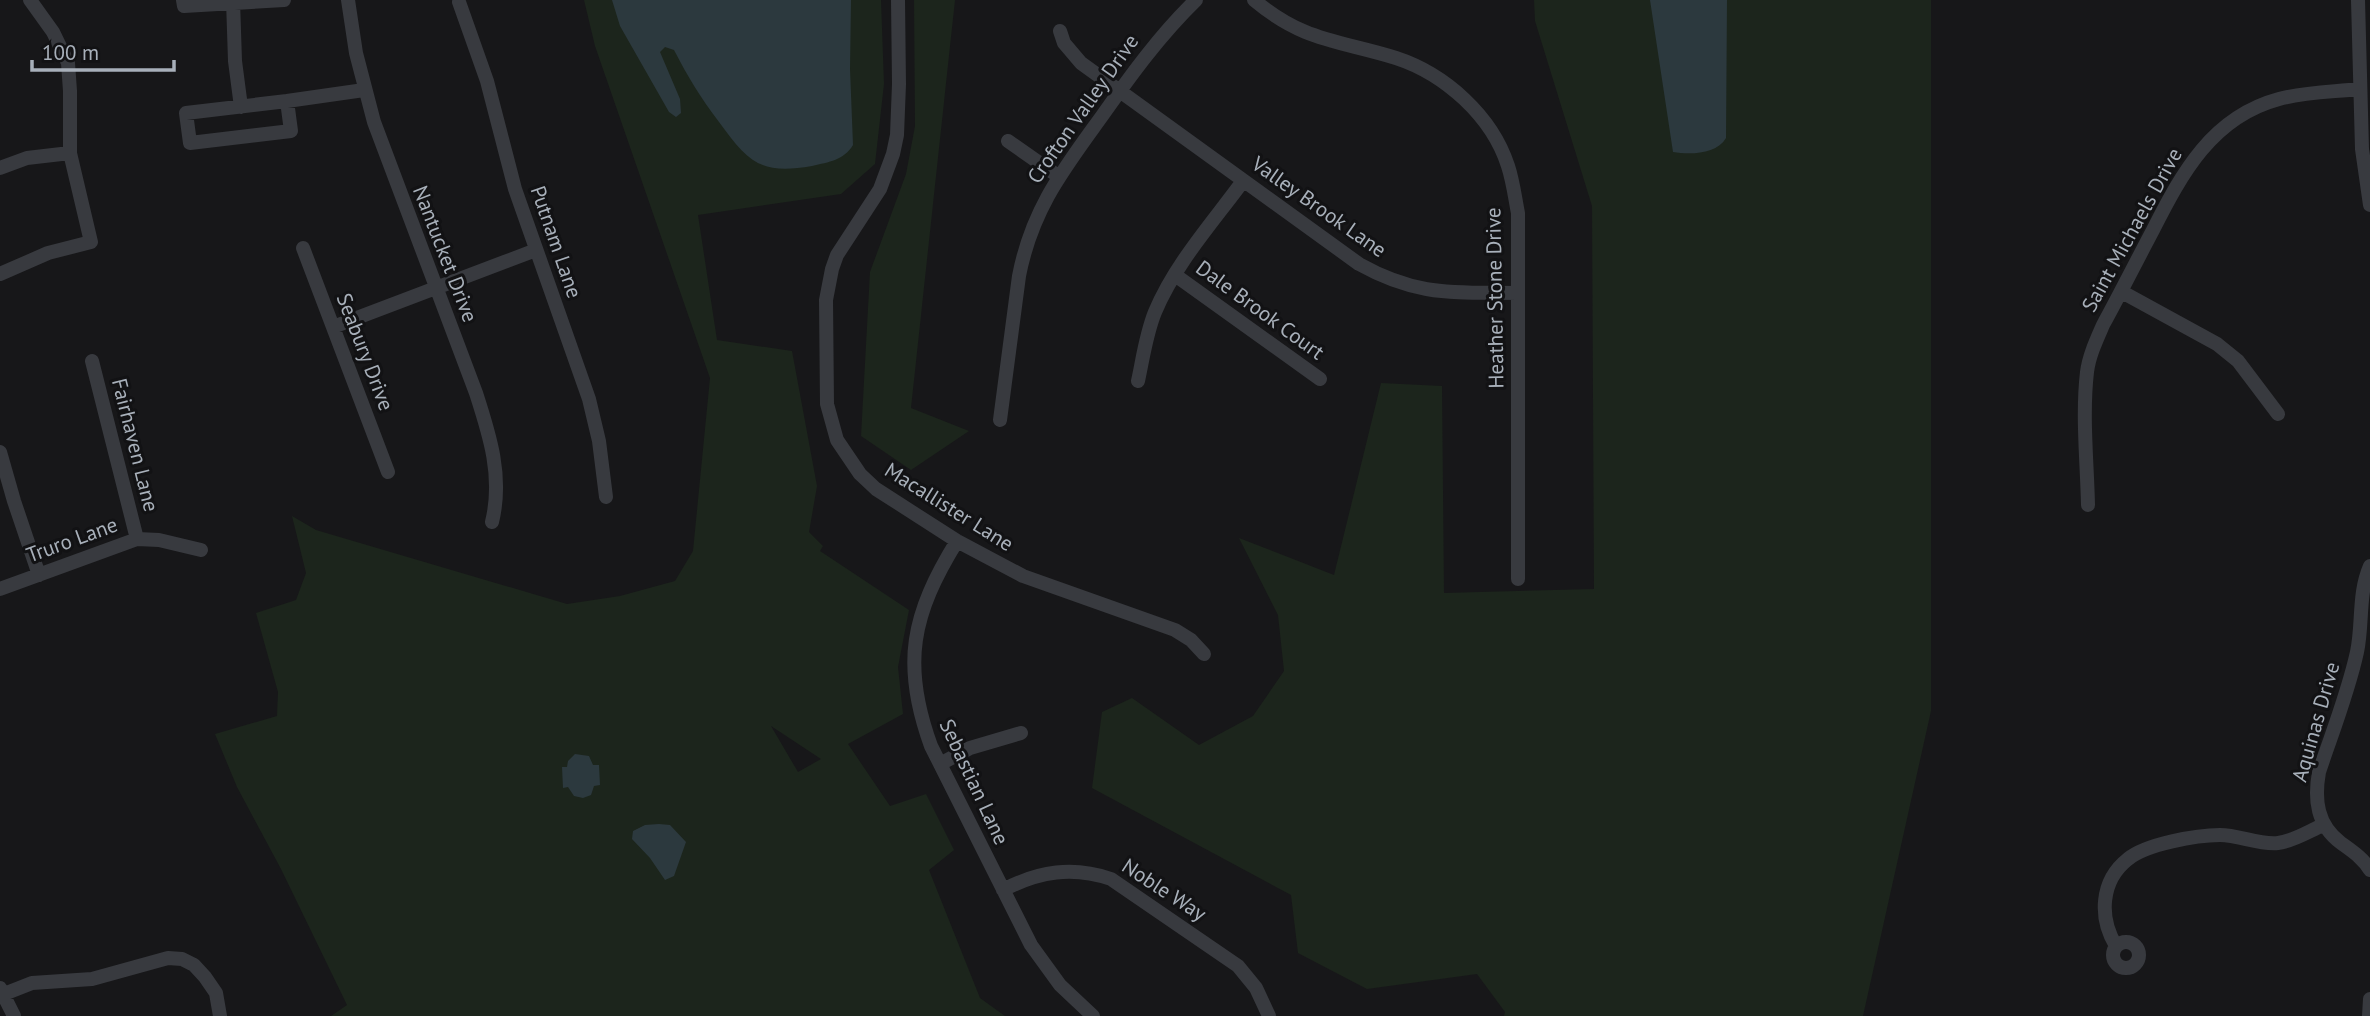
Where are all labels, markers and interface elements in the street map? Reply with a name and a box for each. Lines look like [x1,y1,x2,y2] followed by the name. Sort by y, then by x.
[32,28,173,72] scale bar
[1021,29,1144,189] street label: Crofton Valley Drive
[42,39,99,66] text: 100 m
[2075,143,2188,316] street label: Saint Michaels Drive
[1246,150,1392,263] street label: Valley Brook Lane
[407,182,484,326] street label: Nantucket Drive
[525,182,588,302] street label: Putnam Lane
[1479,207,1510,389] street label: Heather Stone Drive
[1191,254,1330,365] street label: Dale Brook Court
[331,289,400,414] street label: Seabury Drive
[106,375,165,514] street label: Fairhaven Lane
[880,456,1019,557] street label: Macallister Lane
[23,511,121,568] street label: Truro Lane
[2286,659,2346,785] street label: Aquinas Drive
[934,715,1015,849] street label: Sebastian Lane
[1117,852,1212,927] street label: Noble Way

